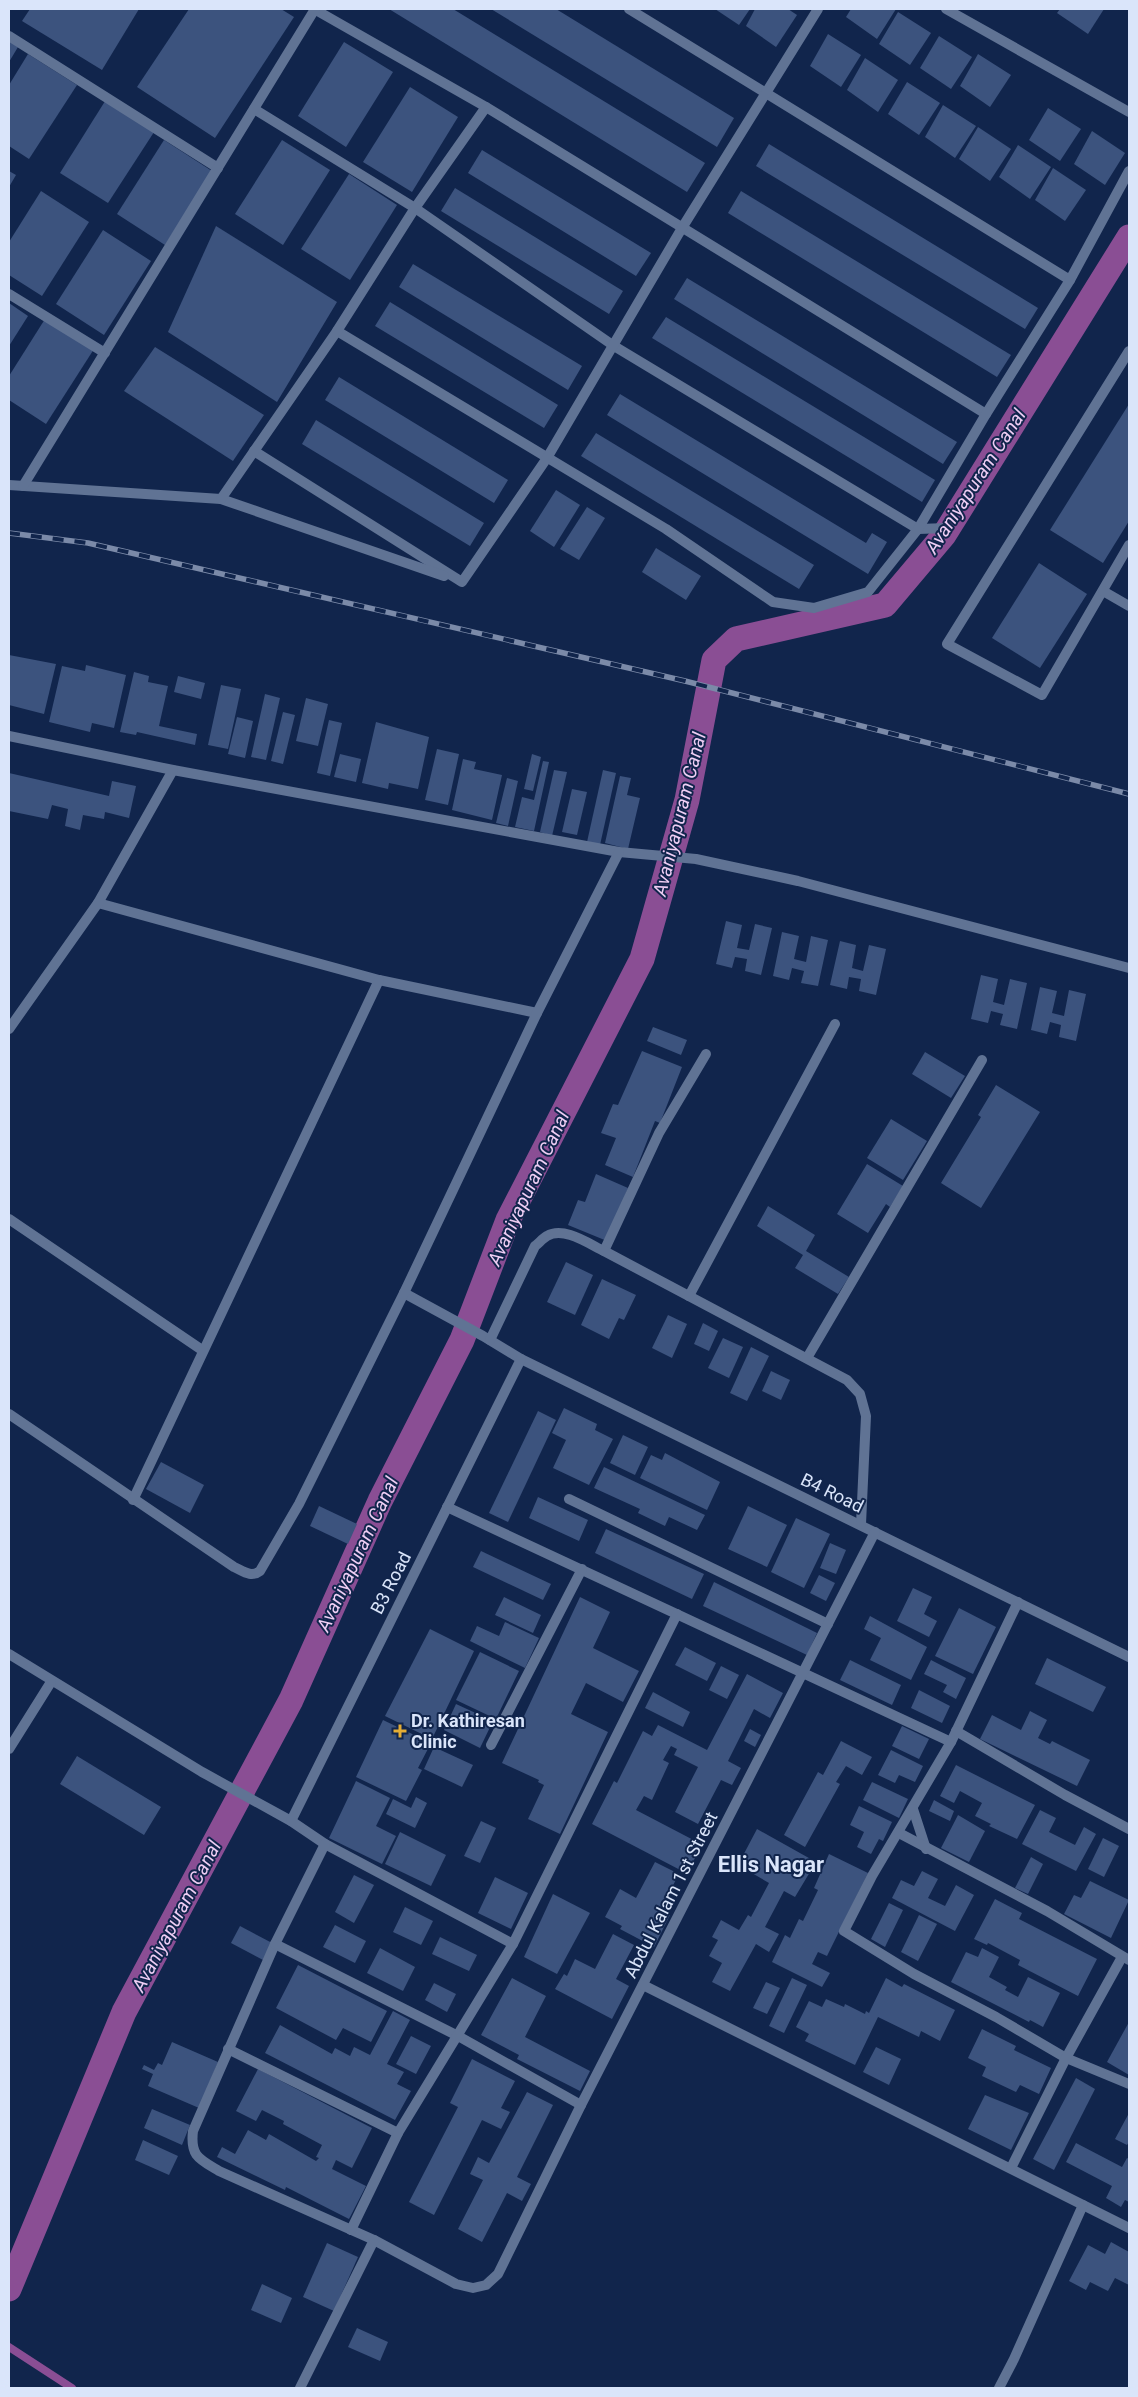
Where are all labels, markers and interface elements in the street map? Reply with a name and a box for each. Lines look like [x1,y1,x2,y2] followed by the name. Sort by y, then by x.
[920,404,1031,559] water label: Avaniyapuram Canal
[648,730,711,899] water label: Avaniyapuram Canal
[482,1107,575,1270] water label: Avaniyapuram Canal
[797,1468,867,1517] street label: B4 Road
[311,1473,404,1636] water label: Avaniyapuram Canal
[366,1548,415,1617] street label: B3 Road
[411,1710,525,1752] place label: Dr. Kathiresan Clinic
[393,1724,407,1738] marker: Dr. Kathiresan Clinic
[620,1808,722,1981] street label: Abdul Kalam 1st Street
[126,1836,226,1997] water label: Avaniyapuram Canal
[718,1852,824,1877] district label: Ellis Nagar

